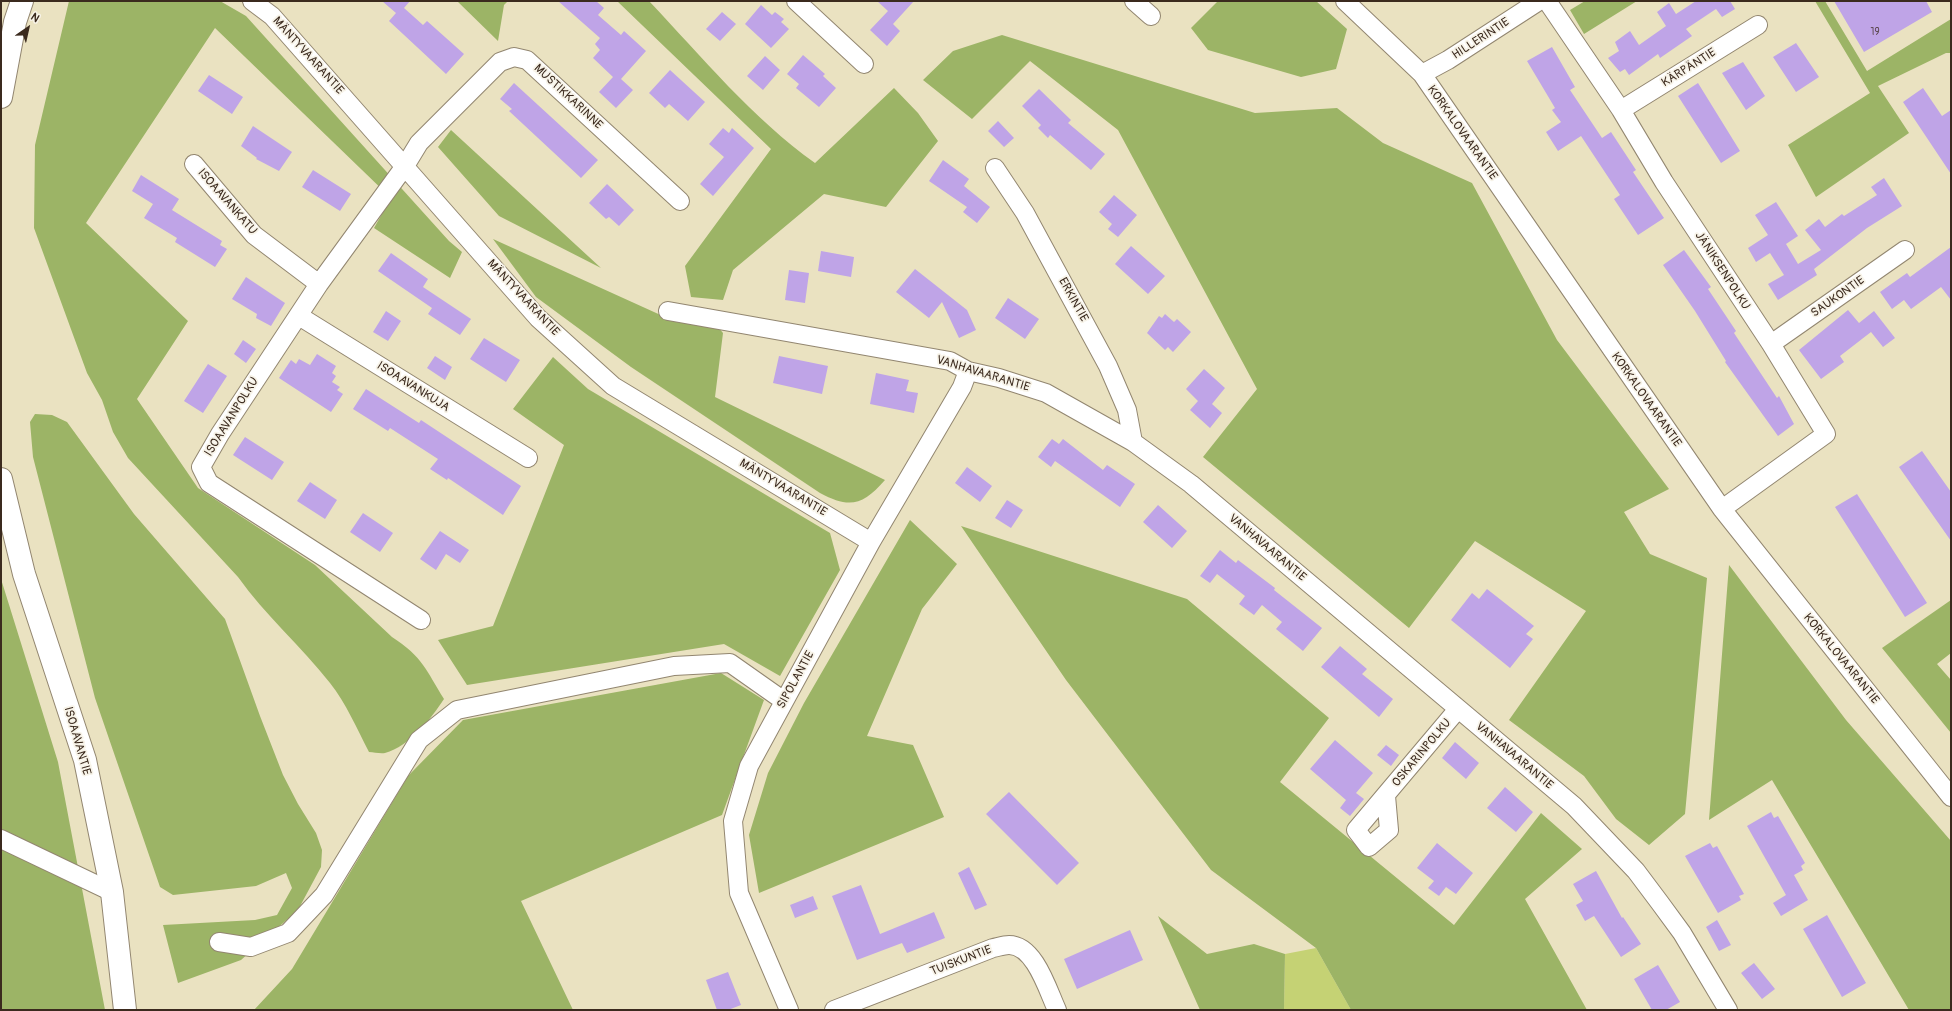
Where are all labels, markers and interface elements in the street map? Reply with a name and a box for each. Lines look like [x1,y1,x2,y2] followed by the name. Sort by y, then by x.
[8,8,48,48] north arrow
[28,10,42,25] text: N
[269,14,347,98] street label: MÄNTYVAARANTIE
[1450,15,1512,63] street label: HILLERINTIE
[1870,26,1880,38] house number: 19
[1659,46,1719,90] street label: KÄRPÄNTIE
[531,61,605,133] street label: MUSTIKKARINNE
[1424,83,1500,183] street label: KORKALOVAARANTIE
[194,166,260,238] street label: ISOAAVANKATU
[1691,229,1753,313] street label: JÄNIKSENPOLKU
[484,257,562,339] street label: MÄNTYVAARANTIE
[1808,273,1868,321] street label: SAUKONTIE
[1055,275,1091,325] street label: ERKINTIE
[1608,350,1684,450] street label: KORKALOVAARANTIE
[935,353,1031,395] street label: VANHAVAARANTIE
[374,359,452,415] street label: ISOAAVANKUJA
[202,375,262,459] street label: ISOAAVANPOLKU
[737,456,829,520] street label: MÄNTYVAARANTIE
[1225,511,1309,585] street label: VANHAVAARANTIE
[1800,611,1882,707] street label: KORKALOVAARANTIE
[774,649,818,711] street label: SIPOLANTIE
[60,705,94,777] street label: ISOAAVANTIE
[1389,716,1455,790] street label: OSKARINPOLKU
[1472,719,1556,793] street label: VANHAVAARANTIE
[928,943,994,979] street label: TUISKUNTIE

